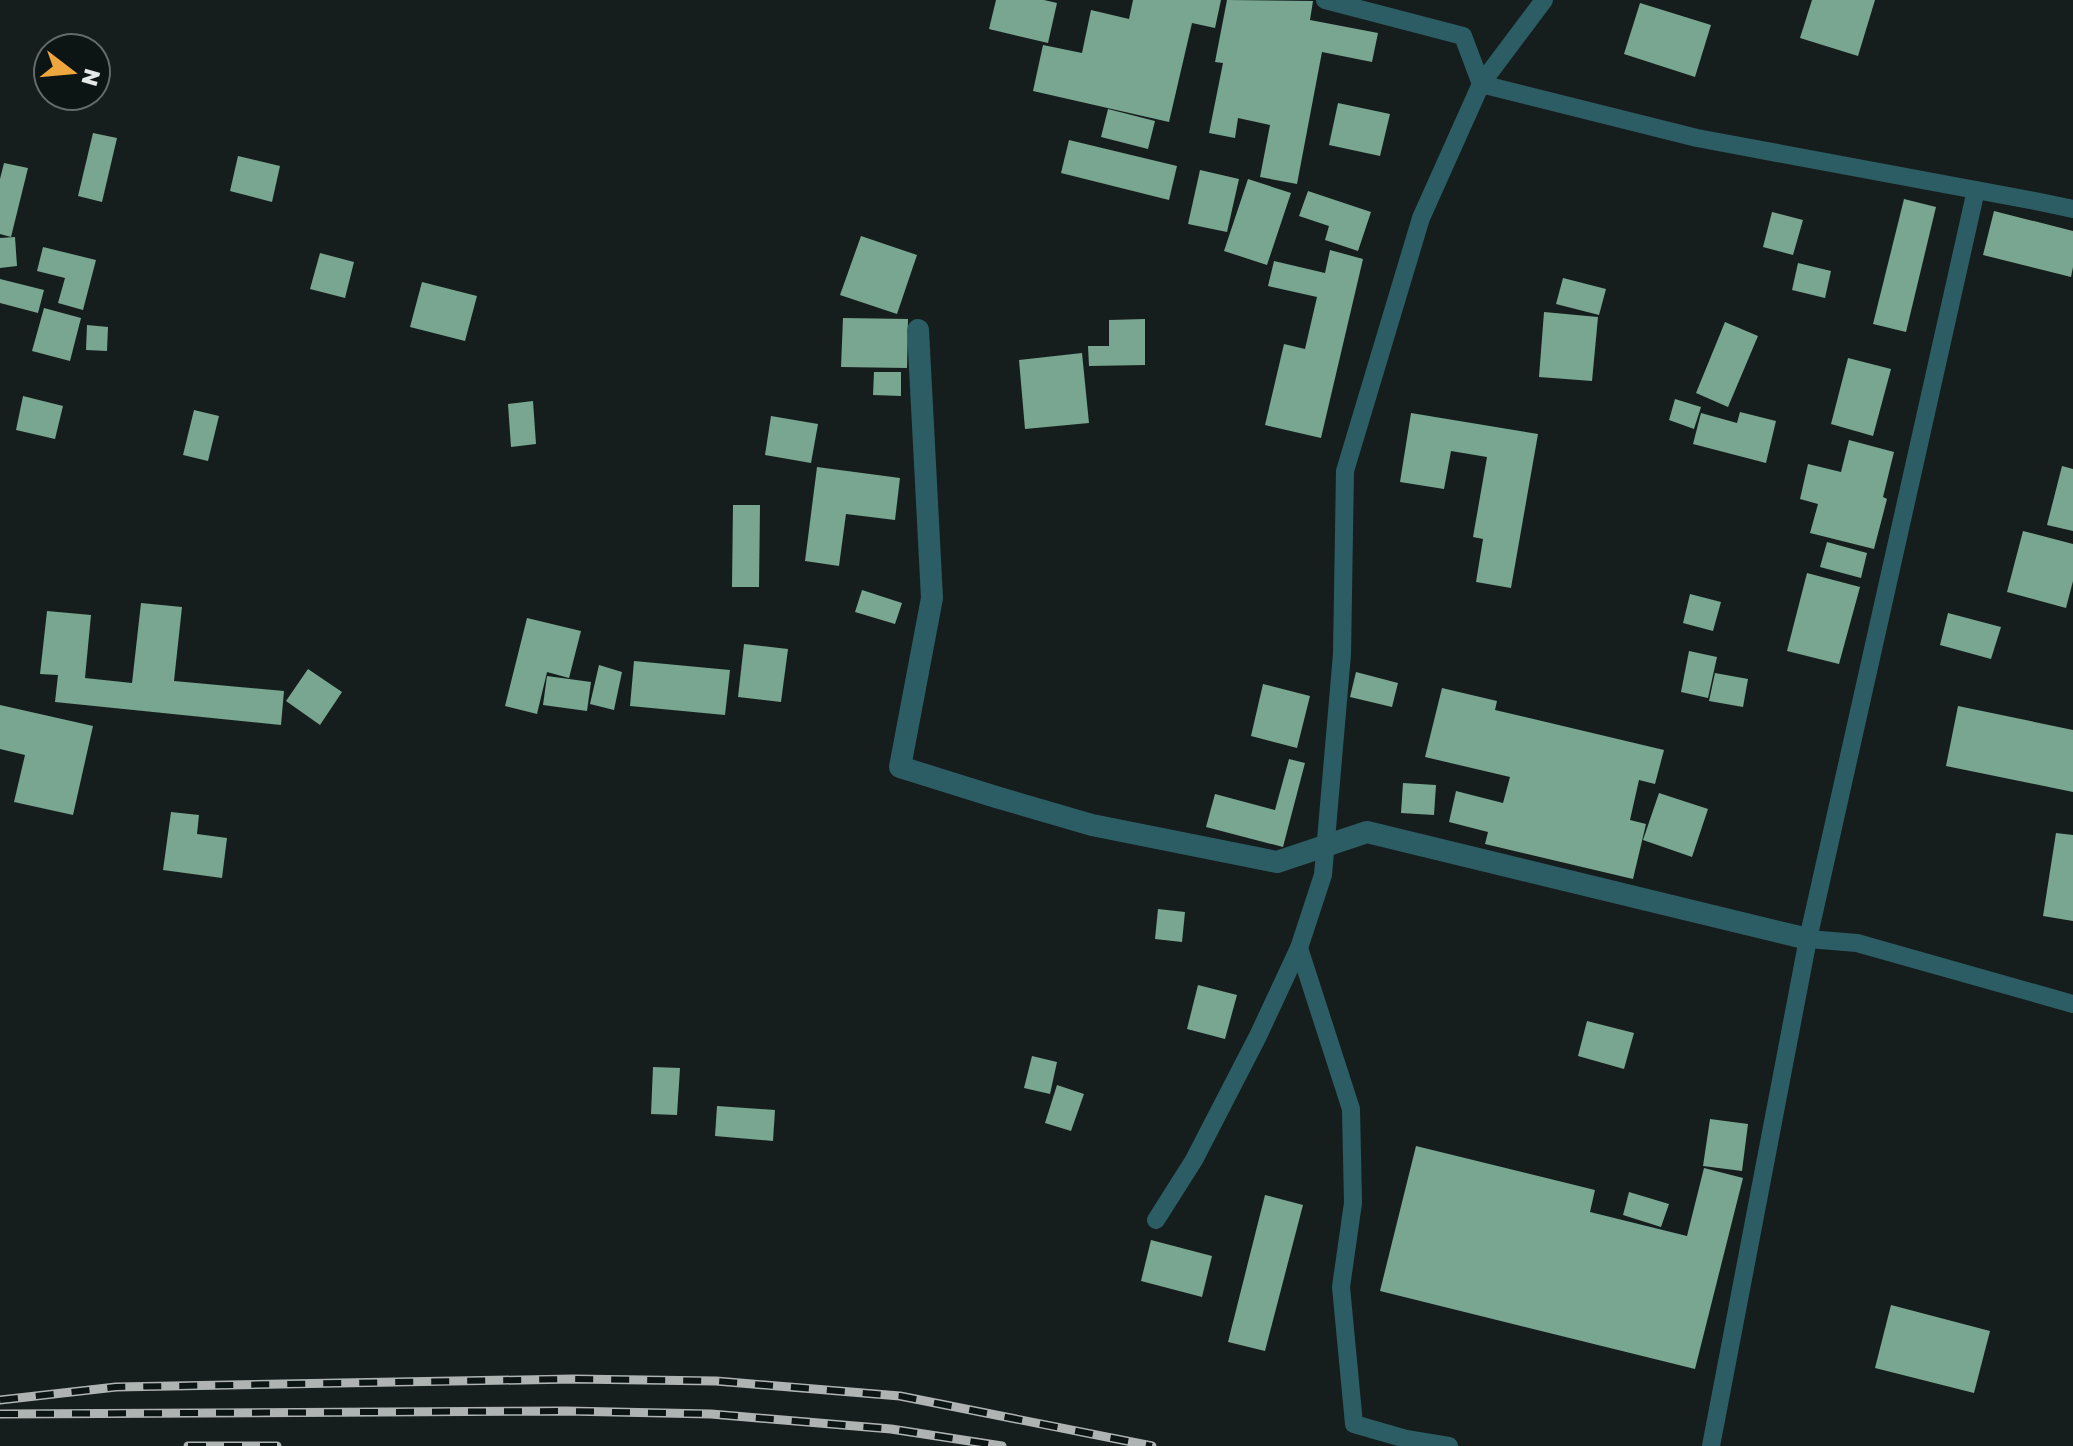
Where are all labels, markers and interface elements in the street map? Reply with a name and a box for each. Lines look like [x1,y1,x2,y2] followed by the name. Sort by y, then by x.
[32,32,112,112] north arrow
[76,66,107,89] text: N

